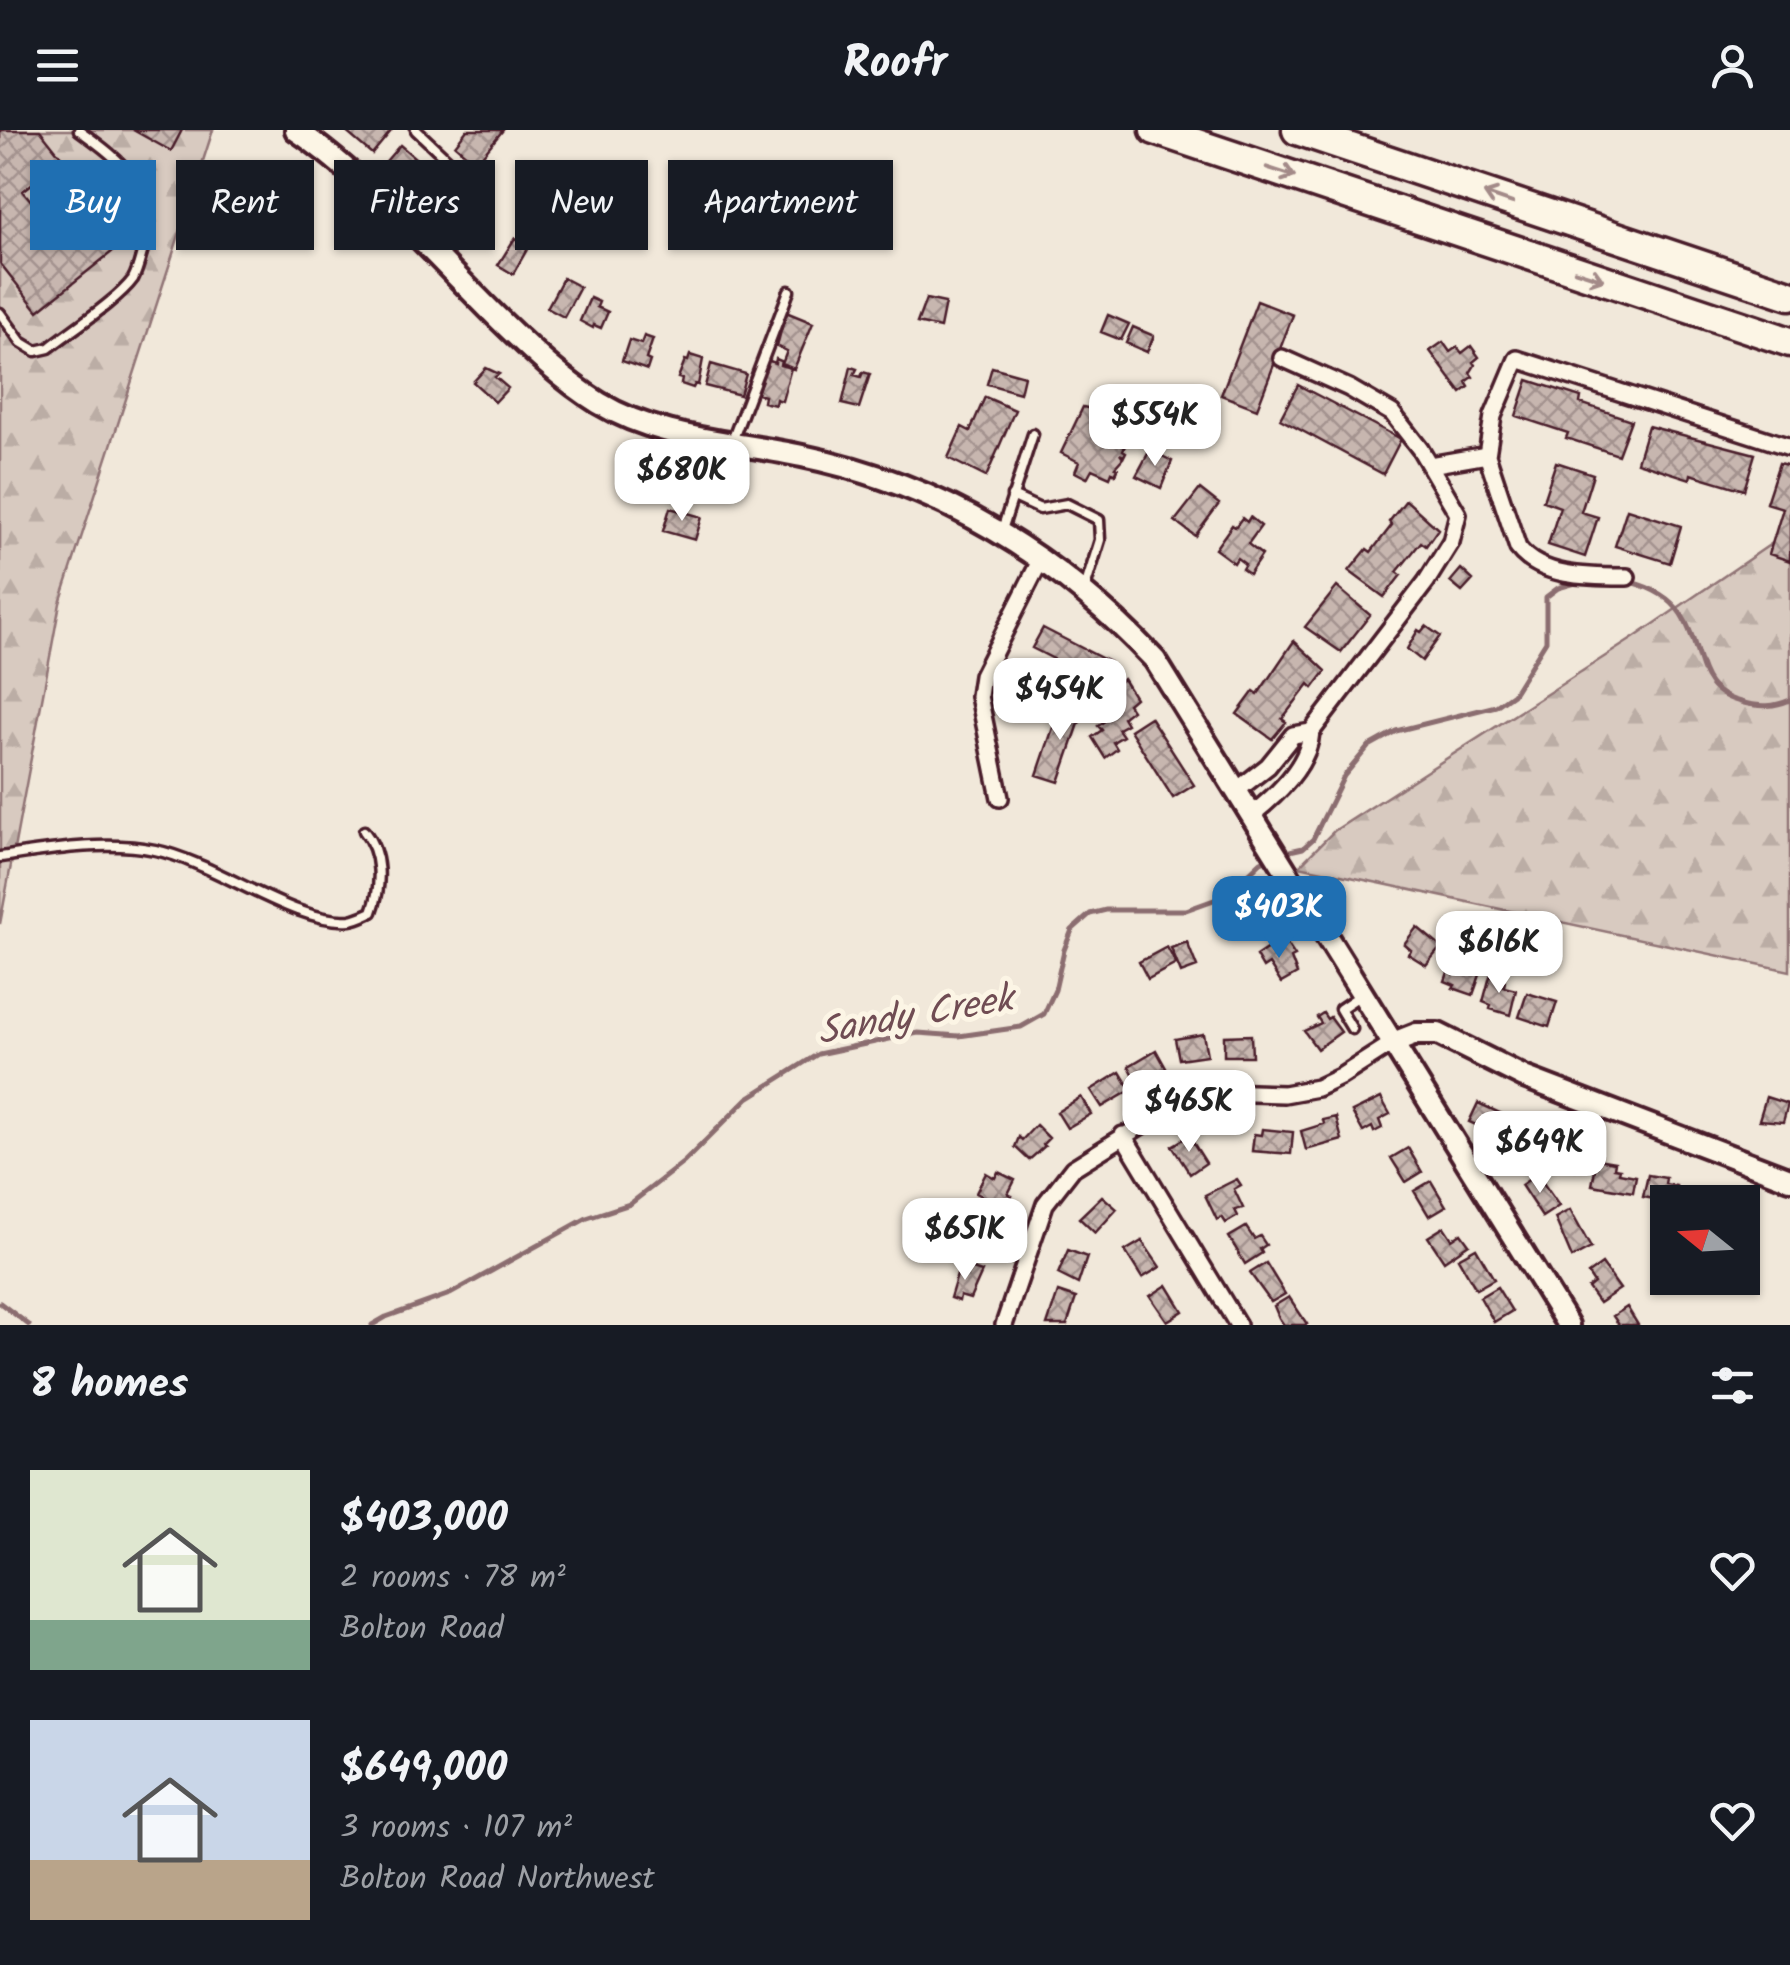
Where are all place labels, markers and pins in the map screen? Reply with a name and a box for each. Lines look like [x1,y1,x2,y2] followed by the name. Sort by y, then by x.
[1085,384,1225,469] pin: $554K
[612,439,752,524] pin: $680K
[990,658,1130,743] pin: $454K
[1209,876,1349,961] pin: $403K
[1429,911,1569,996] pin: $616K
[1119,1070,1259,1155] pin: $465K
[1470,1111,1610,1196] pin: $649K
[895,1198,1035,1283] pin: $651K

